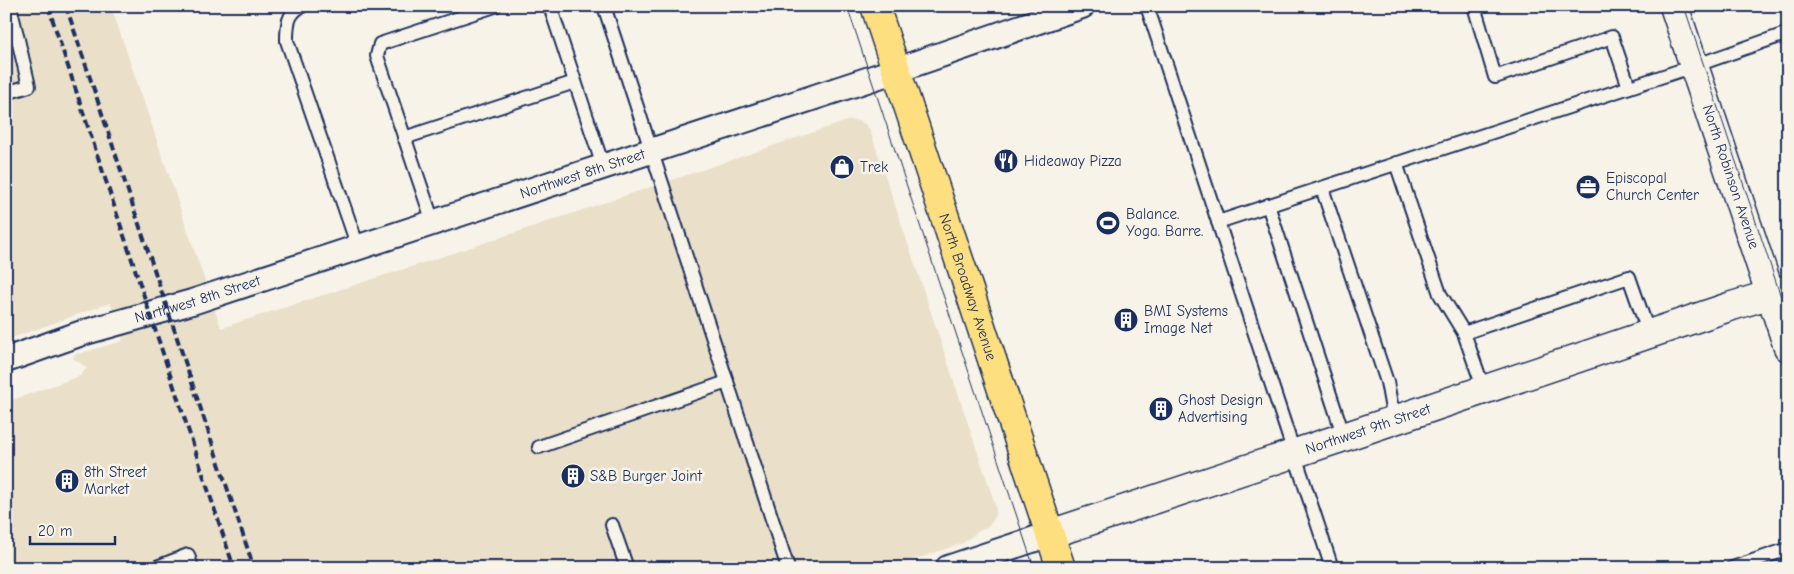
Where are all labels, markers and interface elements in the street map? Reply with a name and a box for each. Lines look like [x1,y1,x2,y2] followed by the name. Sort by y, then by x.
[1699,102,1764,252] street label: North Robinson Avenue
[518,144,648,202] street label: Northwest 8th Street
[993,148,1019,174] restaurant icon: Hideaway Pizza
[1024,152,1122,170] place label: Hideaway Pizza
[829,154,855,180] shop icon: Trek
[860,158,889,176] place label: Trek
[1606,169,1699,204] place label: Episcopal Church Center
[1575,174,1601,200] office icon: Episcopal Church Center
[1126,205,1203,240] place label: Balance. Yoga. Barre.
[1095,210,1121,236] sports icon: Balance. Yoga. Barre.
[935,211,1001,363] street label: North Broadway Avenue
[133,271,263,327] street label: Northwest 8th Street
[1144,302,1228,337] place label: BMI Systems Image Net
[1113,307,1139,333] building icon: BMI Systems Image Net
[1178,391,1263,426] place label: Ghost Design Advertising
[1148,396,1174,422] building icon: Ghost Design Advertising
[1303,399,1434,458] street label: Northwest 9th Street
[84,463,147,498] place label: 8th Street Market
[560,463,586,489] building icon: S&B Burger Joint
[590,467,703,485] place label: S&B Burger Joint
[54,468,80,494] building icon: 8th Street Market
[30,514,115,546] scale bar
[38,522,72,540] text: 20 m

